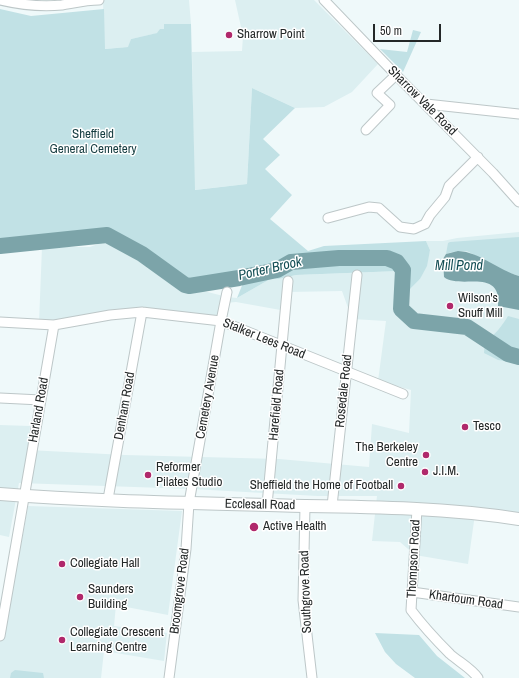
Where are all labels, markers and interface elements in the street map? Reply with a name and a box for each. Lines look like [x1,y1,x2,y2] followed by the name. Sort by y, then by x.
[375,16,443,42] scale bar
[380,23,402,39] text: 50 m
[237,27,305,43] place label: Sharrow Point
[224,30,234,40] marker: Sharrow Point
[384,63,460,139] street label: Sharrow Vale Road
[49,127,137,158] park label: Sheffield General Cemetery
[237,254,303,284] water label: Porter Brook
[435,258,483,274] water label: Mill Pond
[458,291,502,322] place label: Wilson's Snuff Mill
[445,301,455,311] marker: Wilson's Snuff Mill
[220,315,308,363] street label: Stalker Lees Road
[193,354,223,440] street label: Cemetery Avenue
[332,354,356,428] street label: Rosedale Road
[266,369,288,441] street label: Harefield Road
[111,371,139,441] street label: Denham Road
[26,376,52,444] street label: Harland Road
[473,419,501,435] place label: Tesco
[460,422,470,432] marker: Tesco
[355,440,418,471] place label: The Berkeley Centre
[421,450,431,460] marker: The Berkeley Centre
[156,460,222,491] place label: Reformer Pilates Studio
[433,464,459,480] place label: J.I.M.
[420,467,430,477] marker: J.I.M.
[143,470,153,480] marker: Reformer Pilates Studio
[250,478,393,494] place label: Sheffield the Home of Football
[396,481,406,491] marker: Sheffield the Home of Football
[225,497,295,513] street label: Ecclesall Road
[263,519,326,535] place label: Active Health
[404,519,424,599] street label: Thompson Road
[248,521,260,533] marker: Active Health
[167,547,193,635] street label: Broomgrove Road
[297,550,315,634] street label: Southgrove Road
[70,556,139,572] place label: Collegiate Hall
[57,559,67,569] marker: Collegiate Hall
[88,582,134,613] place label: Saunders Building
[428,587,504,613] street label: Khartoum Road
[75,592,85,602] marker: Saunders Building
[70,625,164,656] place label: Collegiate Crescent Learning Centre
[57,635,67,645] marker: Collegiate Crescent Learning Centre

